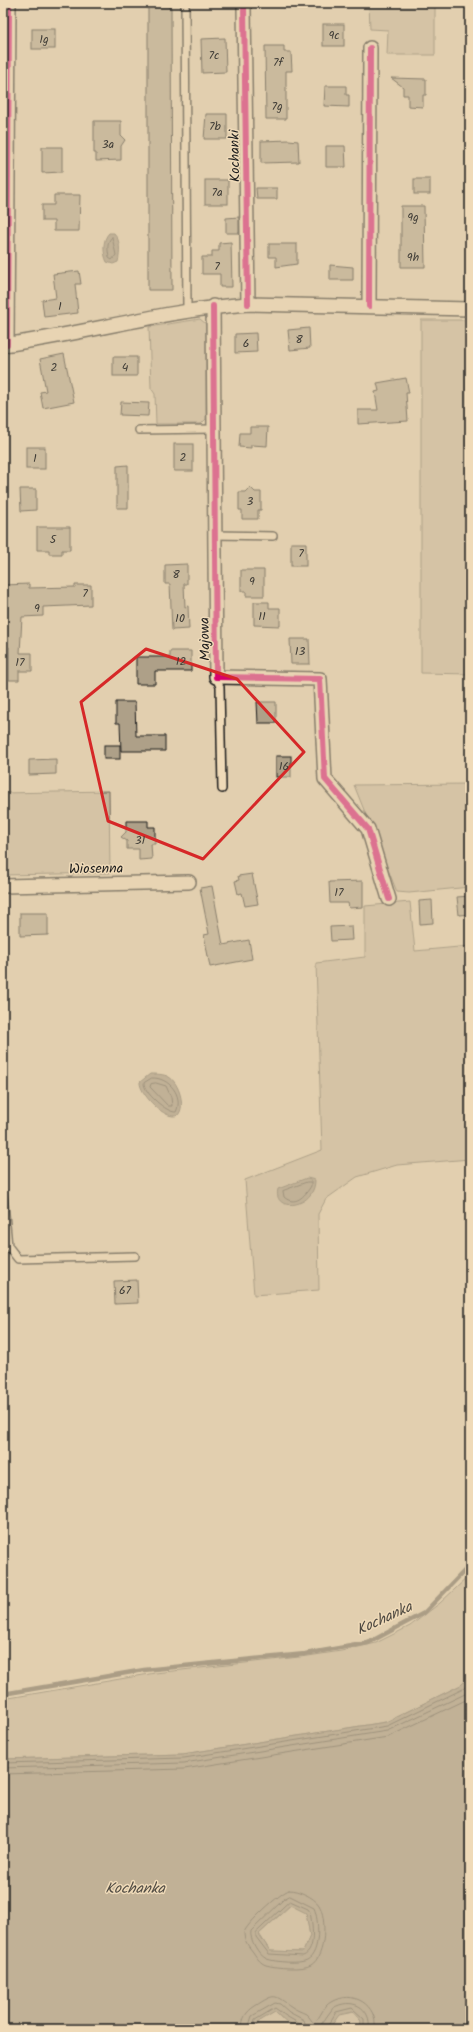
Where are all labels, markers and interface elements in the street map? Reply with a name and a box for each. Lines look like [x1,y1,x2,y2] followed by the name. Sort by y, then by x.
[328,26,340,45] house number: 9c
[39,30,49,49] house number: 1g
[209,46,219,65] house number: 7c
[273,53,285,72] house number: 7f
[271,97,283,116] house number: 7g
[209,117,222,136] house number: 7b
[224,129,246,182] street label: Kochanki
[102,135,115,154] house number: 3a
[211,183,223,202] house number: 7a
[407,208,419,227] house number: 9g
[407,248,419,267] house number: 9h
[214,257,220,276] house number: 7
[58,297,62,316] house number: 1
[295,330,303,349] house number: 8
[243,334,249,353] house number: 6
[51,358,58,377] house number: 2
[122,358,129,377] house number: 4
[180,448,187,467] house number: 2
[33,449,37,468] house number: 1
[247,492,254,511] house number: 3
[50,530,58,549] house number: 5
[298,544,304,563] house number: 7
[172,565,180,584] house number: 8
[249,572,255,591] house number: 9
[82,584,88,603] house number: 7
[34,599,40,618] house number: 9
[258,607,266,626] house number: 11
[175,609,185,628] house number: 10
[194,617,216,661] street label: Majowa
[295,642,305,661] house number: 13
[176,652,186,671] house number: 12
[15,653,25,672] house number: 17
[279,757,289,776] house number: 16
[135,831,146,850] house number: 31
[69,858,123,880] street label: Wiosenna
[334,883,344,902] house number: 17
[119,1281,132,1300] house number: 67
[352,1595,417,1642] water label: Kochanka
[105,1877,166,1901] water label: Kochanka

